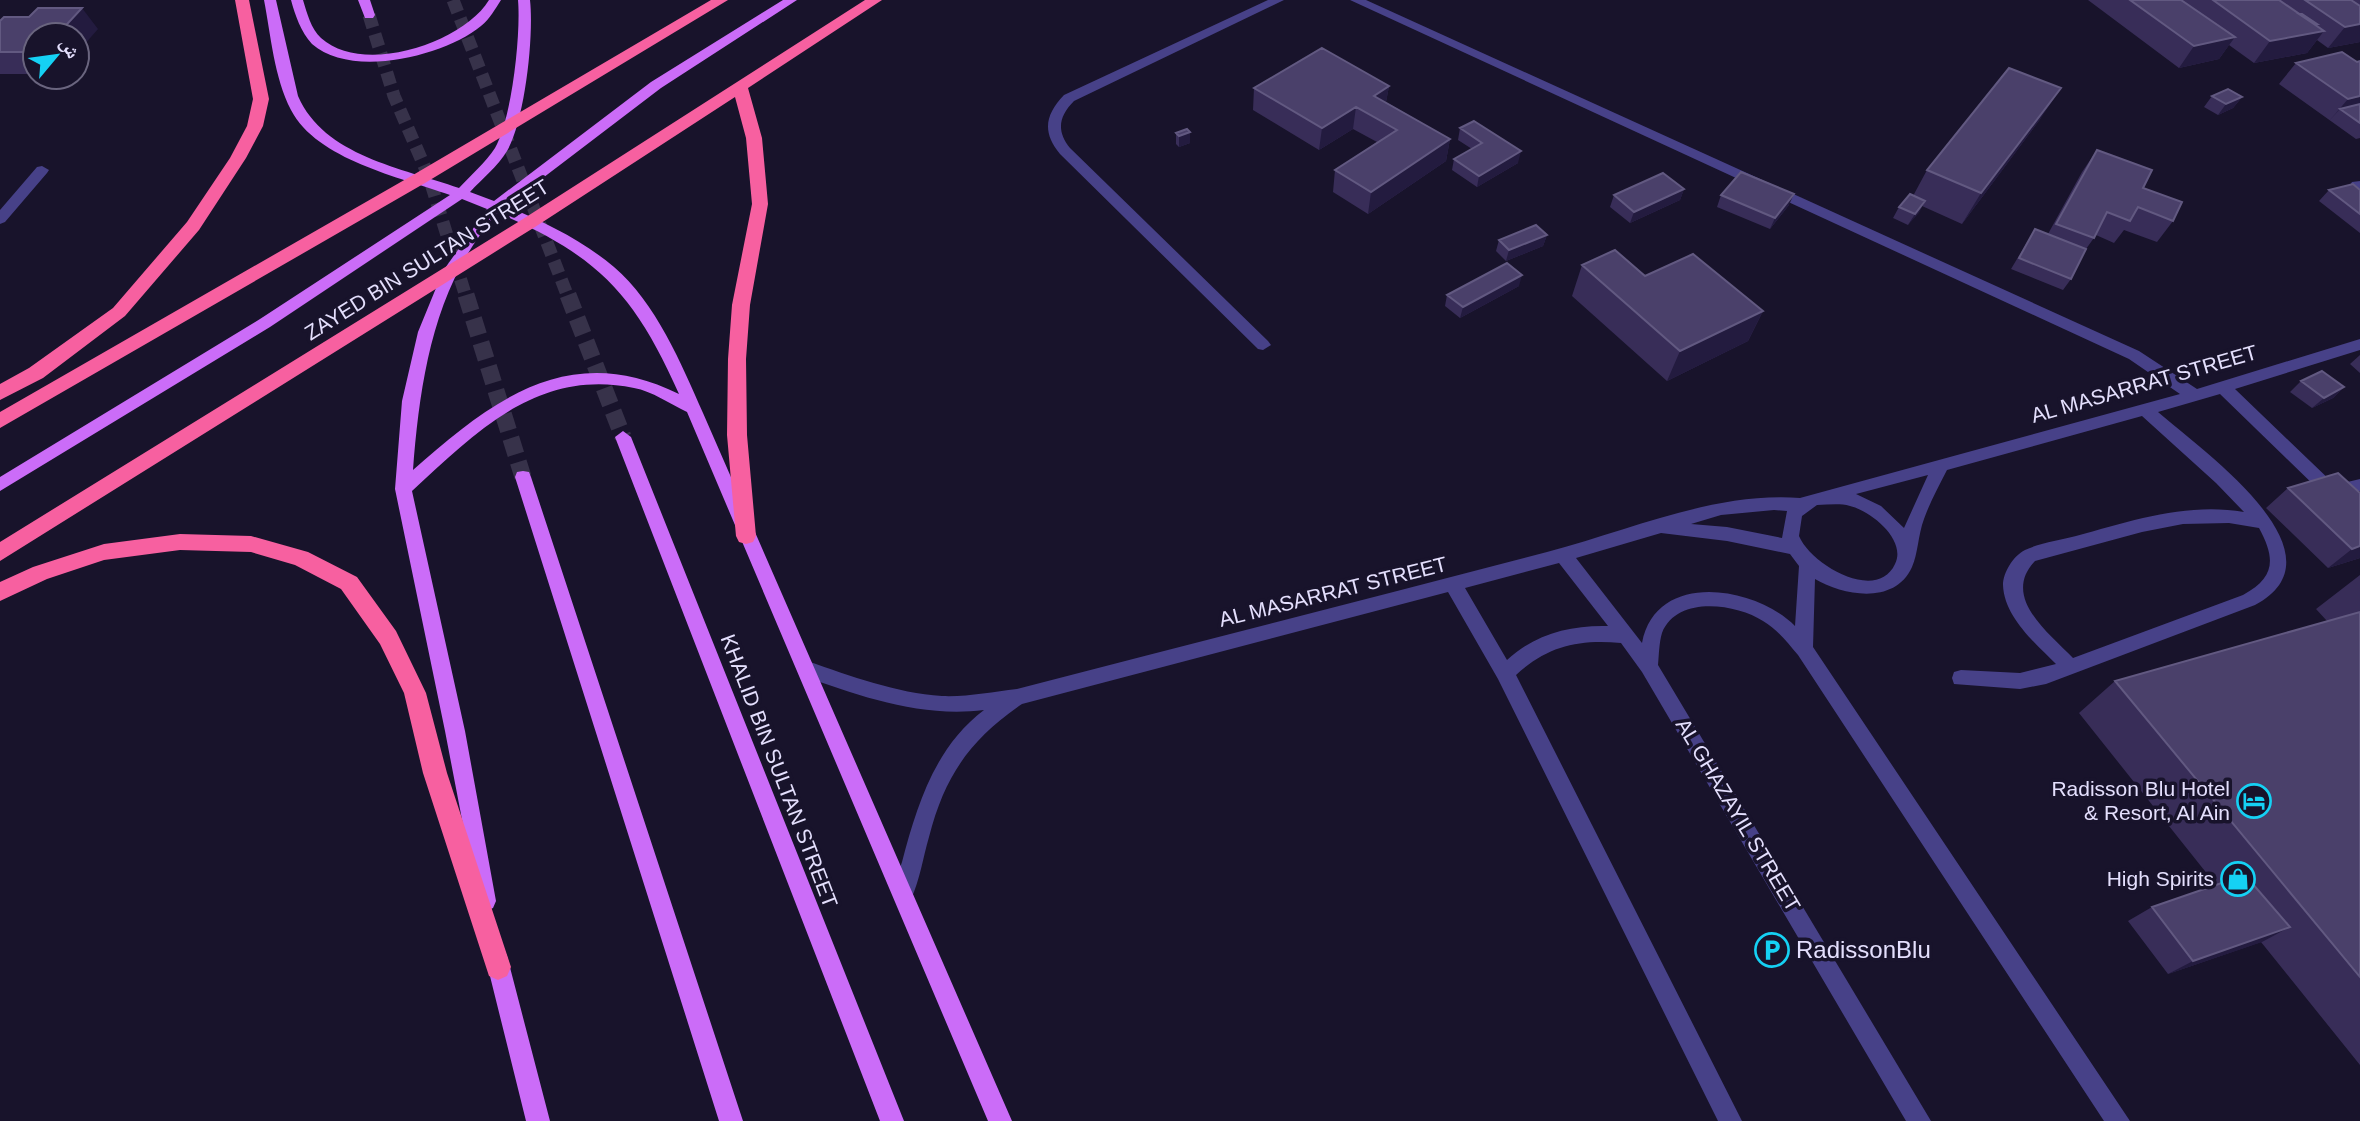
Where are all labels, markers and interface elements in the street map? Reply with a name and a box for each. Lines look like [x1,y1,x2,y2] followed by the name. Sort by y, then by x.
[21,21,91,91] north arrow
[55,34,85,62] text: ش
[300,175,553,344] street label: ZAYED BIN SULTAN STREET
[2028,340,2260,427] street label: AL MASARRAT STREET
[1216,552,1449,631] street label: AL MASARRAT STREET
[717,631,842,911] street label: KHALID BIN SULTAN STREET
[1672,714,1805,915] street label: AL GHAZAYIL STREET
[2051,777,2230,824] place label: Radisson Blu Hotel & Resort, Al Ain
[2235,782,2273,820] hotel icon: Radisson Blu Hotel & Resort, Al Ain
[2219,860,2257,898] shop icon: High Spirits
[2107,867,2214,890] place label: High Spirits
[1753,931,1791,969] parking icon: RadissonBlu
[1796,936,1931,963] place label: RadissonBlu

